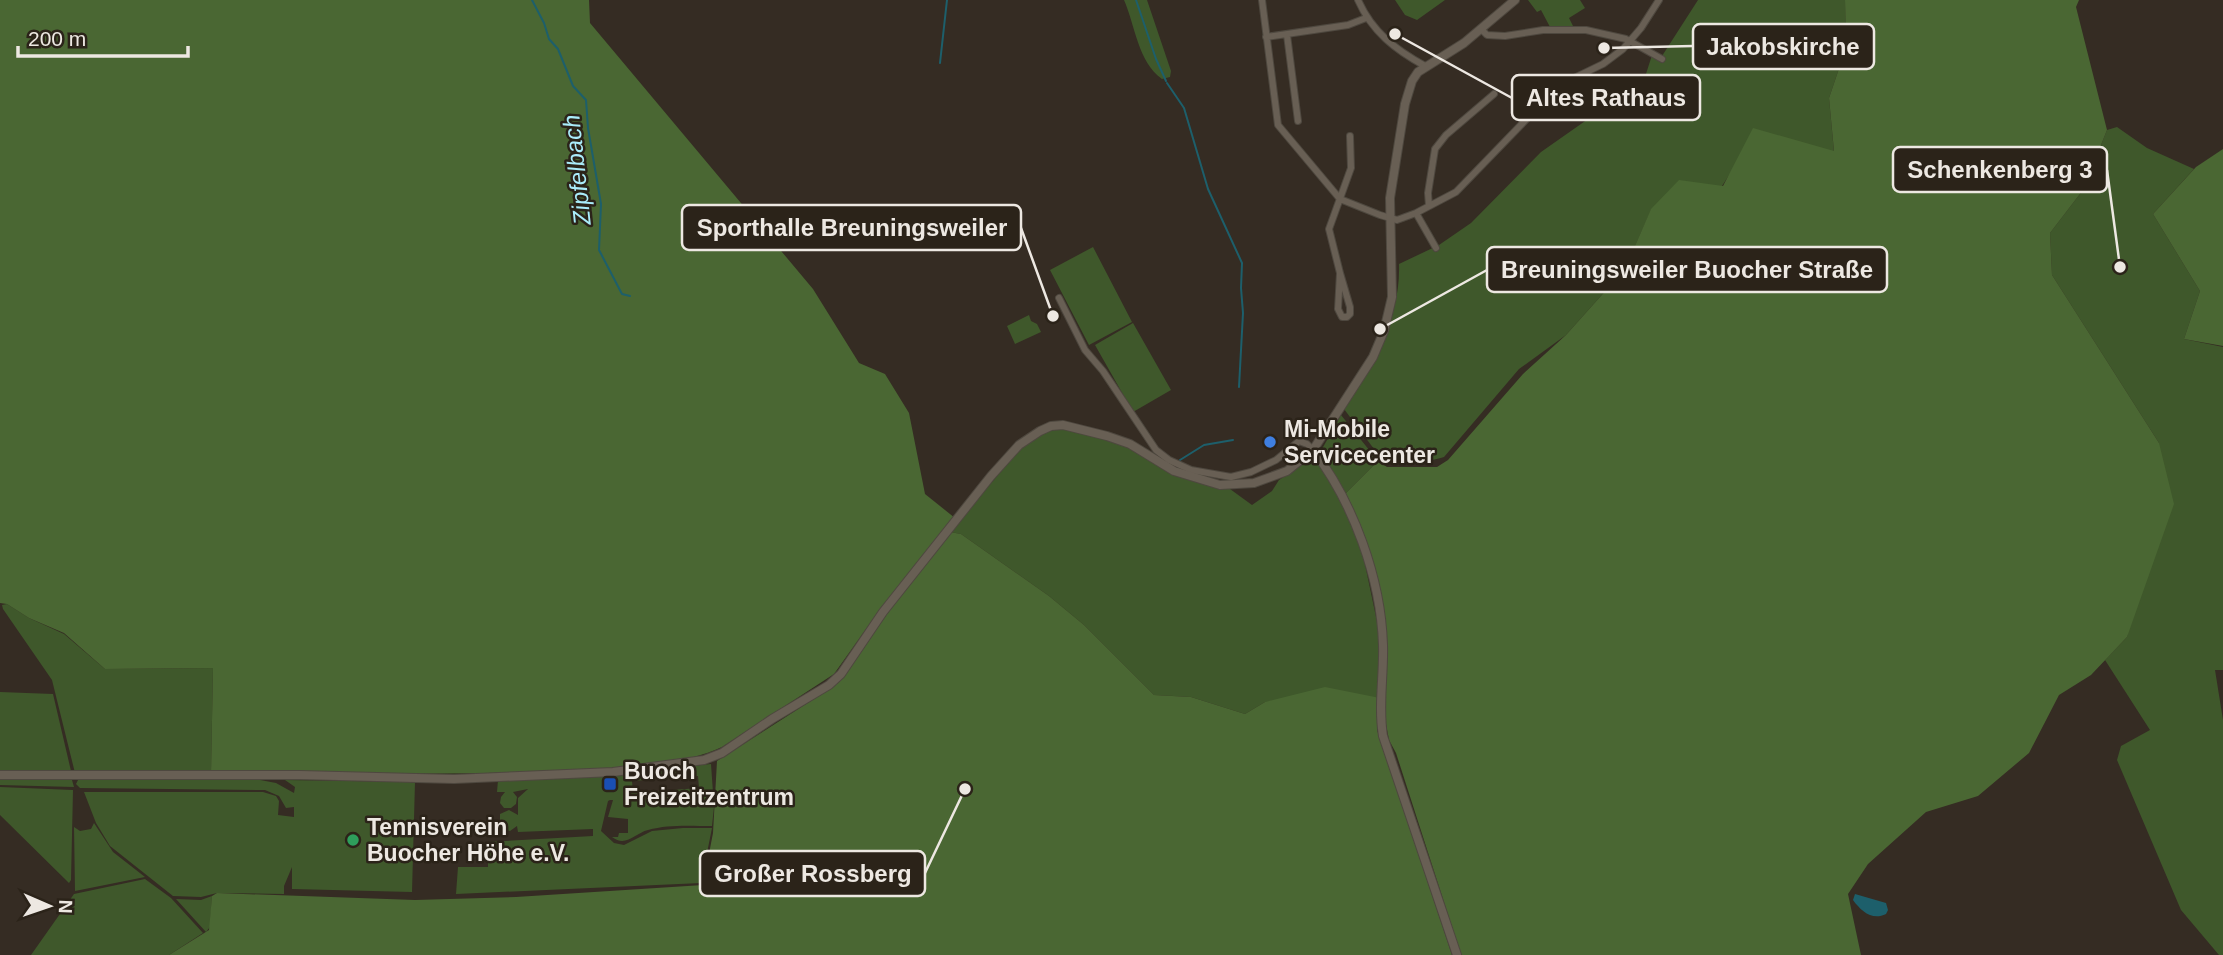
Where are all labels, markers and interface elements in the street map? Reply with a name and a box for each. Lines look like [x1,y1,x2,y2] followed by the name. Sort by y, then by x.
[18,14,187,58] scale bar
[1693,24,1874,69] callout: Jakobskirche
[28,27,86,50] text: 200 m
[1706,33,1860,60] text: Jakobskirche
[1512,75,1700,120] callout: Altes Rathaus
[1526,84,1686,111] text: Altes Rathaus
[557,114,596,228] water label: Zipfelbach
[1893,147,2107,192] callout: Schenkenberg 3
[1907,156,2093,183] text: Schenkenberg 3
[682,205,1021,250] callout: Sporthalle Breuningsweiler
[697,214,1007,241] text: Sporthalle Breuningsweiler
[1487,247,1887,292] callout: Breuningsweiler Buocher Straße
[1501,256,1873,283] text: Breuningsweiler Buocher Straße
[1284,416,1435,468] place label: Mi-Mobile Servicecenter
[1262,434,1278,450] marker: Mi-Mobile Servicecenter
[624,758,794,810] place label: Buoch Freizeitzentrum
[602,776,618,792] marker: Buoch Freizeitzentrum
[367,814,569,866] place label: Tennisverein Buocher Höhe e.V.
[345,832,361,848] marker: Tennisverein Buocher Höhe e.V.
[700,851,925,896] callout: Großer Rossberg
[714,860,912,887] text: Großer Rossberg
[14,871,84,941] north arrow
[55,899,76,914] text: N

